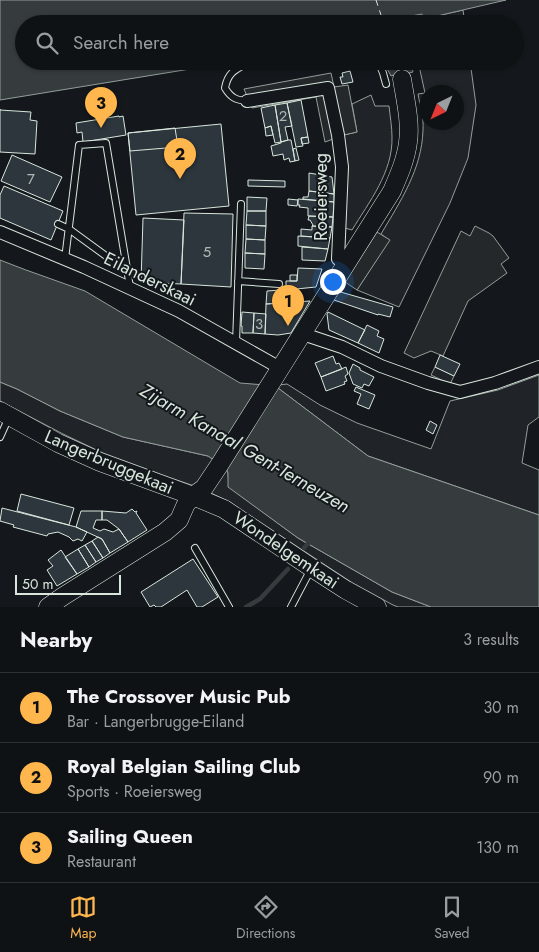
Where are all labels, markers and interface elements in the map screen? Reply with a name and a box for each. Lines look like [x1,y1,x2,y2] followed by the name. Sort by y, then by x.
[15,15,524,70] search box
[33,29,61,57] icon: search
[73,29,169,56] text: Search here
[419,85,464,130] north arrow
[85,87,117,128] pin: 3
[279,105,287,127] house number: 2
[164,138,196,179] pin: 2
[308,153,334,241] street label: Roeiersweg
[27,168,35,190] house number: 7
[203,241,211,263] house number: 5
[99,245,201,313] street label: Eilanderskaai
[320,269,346,295] your location
[272,285,304,326] pin: 1
[255,313,263,335] house number: 3
[134,376,355,519] water label: Zijarm Kanaal Gent-Terneuzen
[41,423,177,501] street label: Langerbruggekaai
[228,505,344,595] street label: Wondelgemkaai
[15,572,121,595] scale bar
[22,574,53,594] text: 50 m
[20,625,92,655] text: Nearby
[463,628,519,651] text: 3 results
[67,683,290,710] text: The Crossover Music Pub
[32,696,40,719] text: 1
[483,696,519,719] text: 30 m
[67,710,244,733] text: Bar · Langerbrugge-Eiland
[67,753,301,780] text: Royal Belgian Sailing Club
[31,766,41,789] text: 2
[483,766,519,789] text: 90 m
[67,780,202,803] text: Sports · Roeiersweg
[67,823,193,850] text: Sailing Queen
[31,836,41,859] text: 3
[476,836,519,859] text: 130 m
[67,850,136,873] text: Restaurant
[69,893,97,943] tab: Map
[236,893,295,943] tab: Directions
[434,893,470,943] tab: Saved

